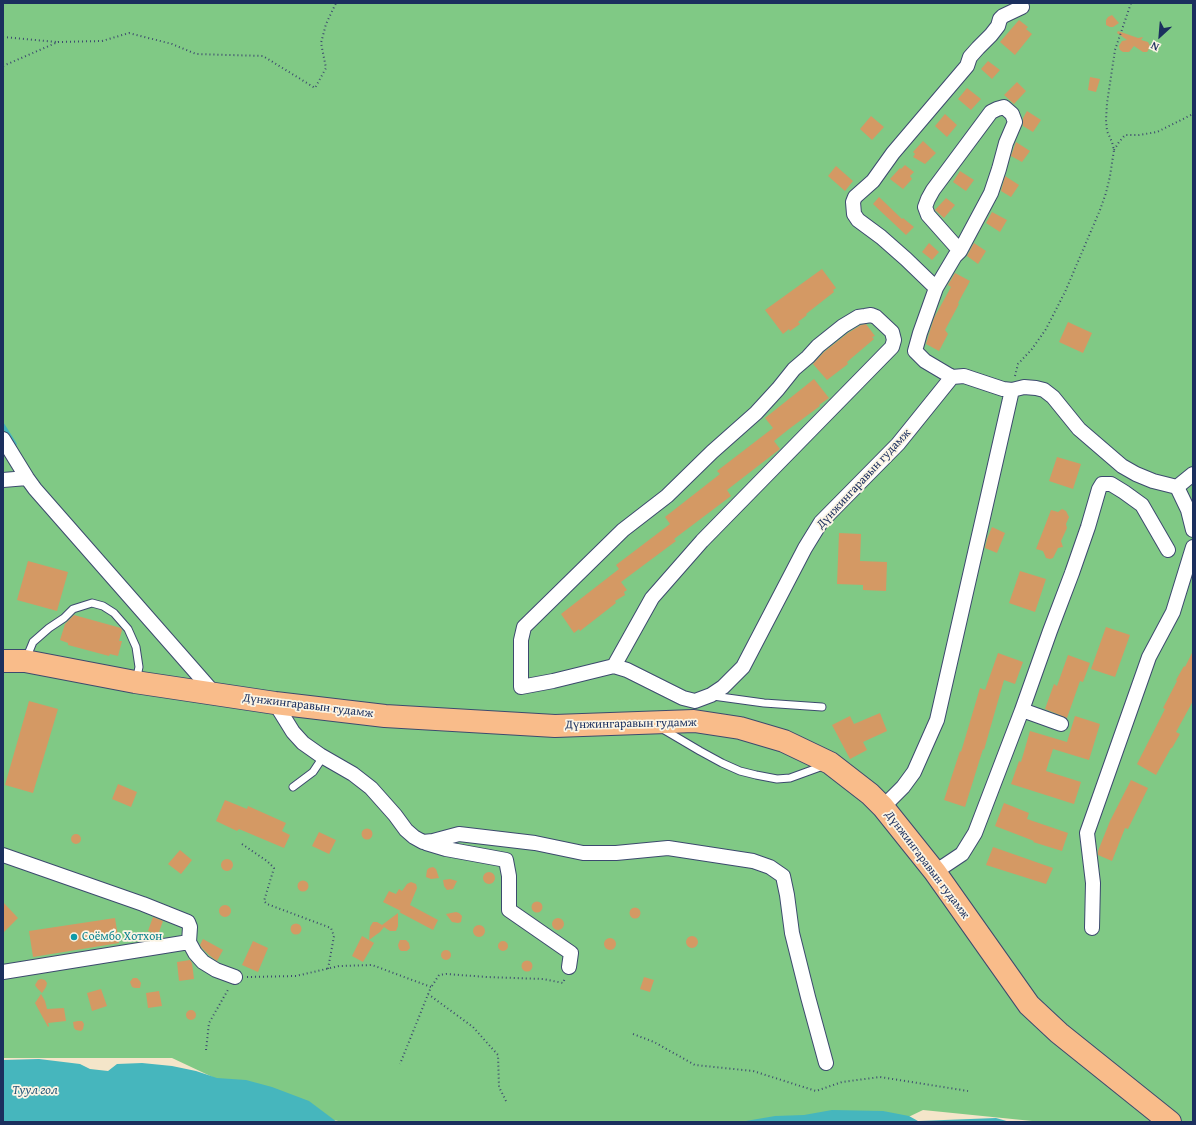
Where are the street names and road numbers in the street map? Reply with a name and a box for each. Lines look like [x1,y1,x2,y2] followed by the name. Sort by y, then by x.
[814,426,914,532] street label: Дүнжингаравын гудамж
[242,691,374,721] street label: Дүнжингаравын гудамж
[565,716,697,732] street label: Дүнжингаравын гудамж
[882,808,972,922] street label: Дүнжингаравын гудамж

